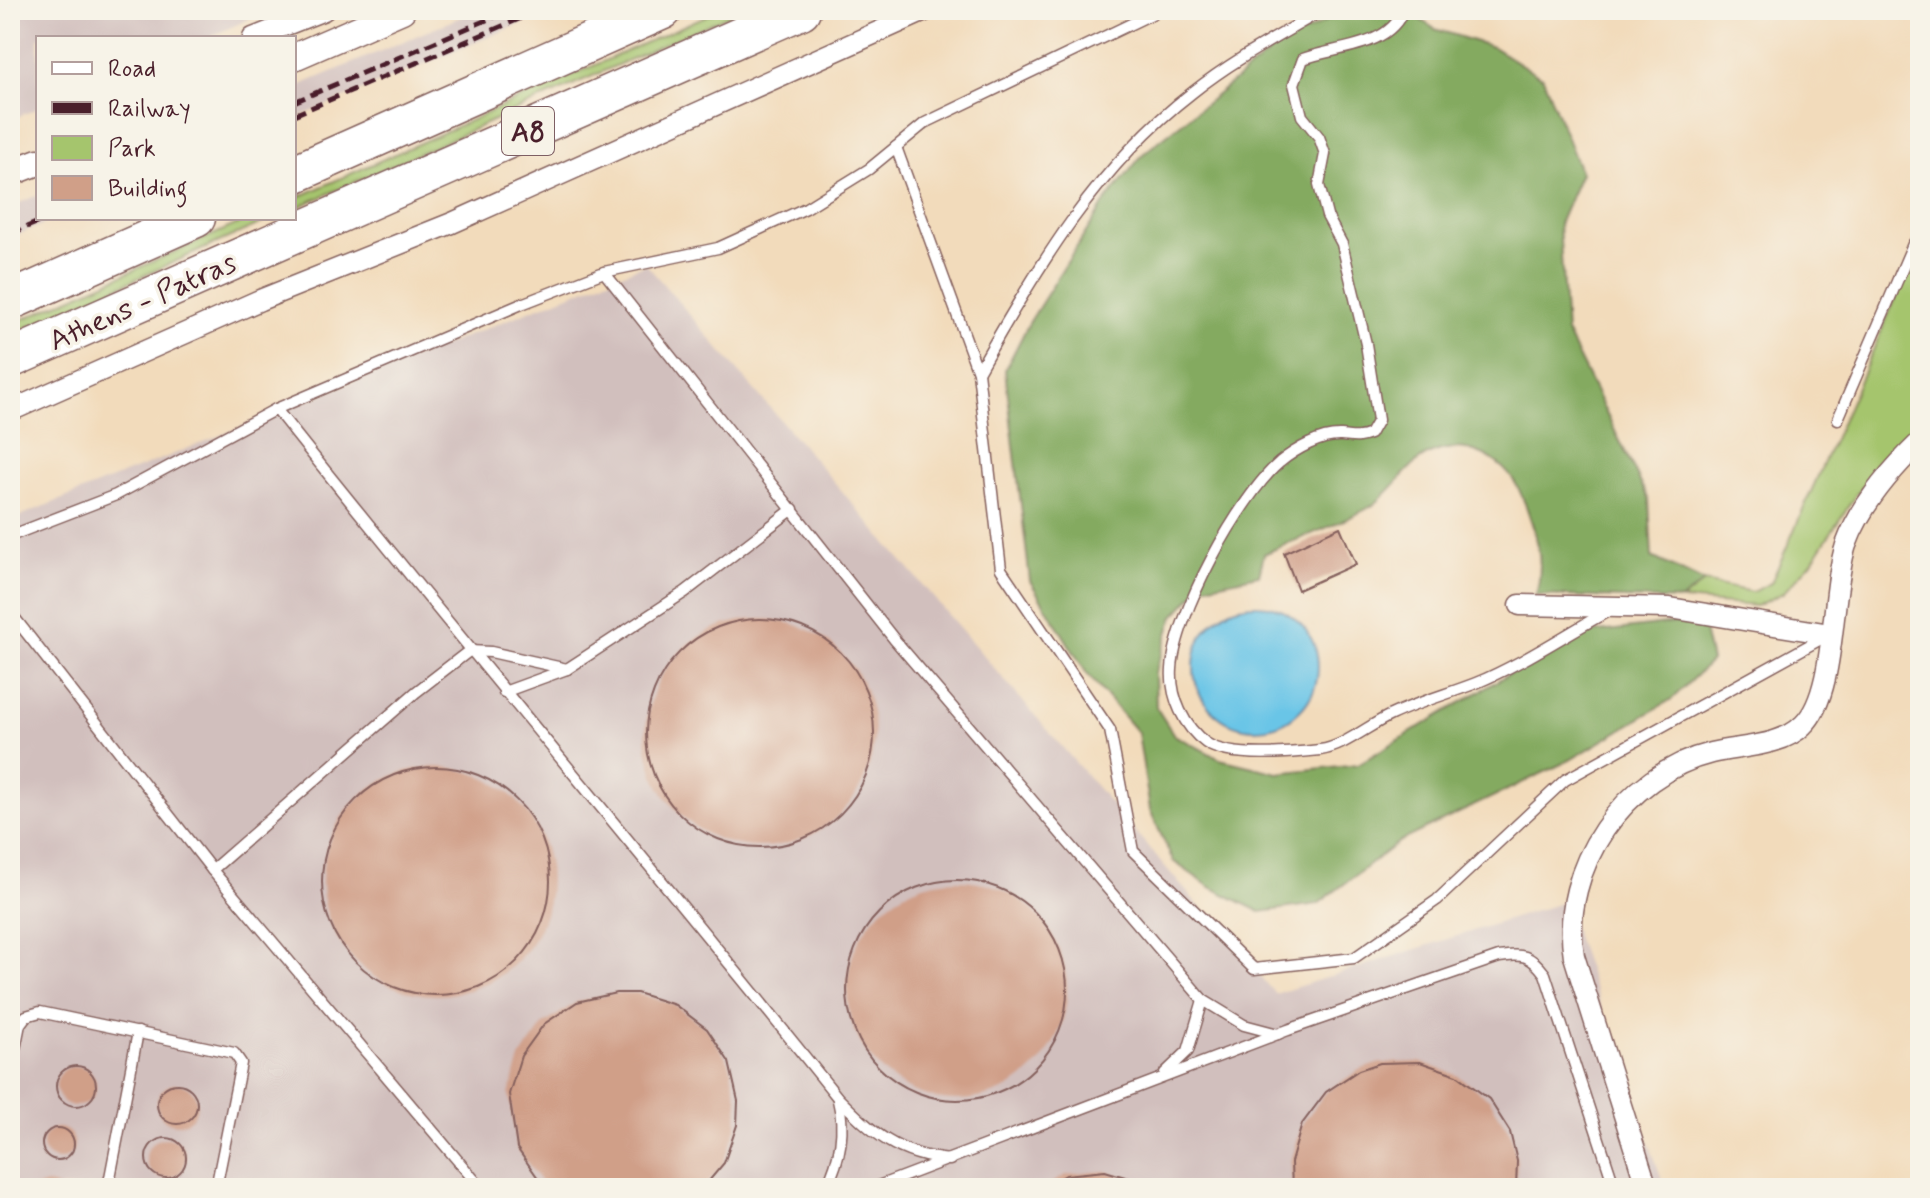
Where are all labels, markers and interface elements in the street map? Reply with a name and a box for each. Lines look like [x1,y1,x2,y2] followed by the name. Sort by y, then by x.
[36,36,296,220] legend
[108,54,156,85] text: Road
[108,94,191,125] text: Railway
[502,107,554,155] road number: Α8
[108,134,156,165] text: Park
[108,174,188,208] text: Building
[43,244,242,361] street label: Athens - Patras

